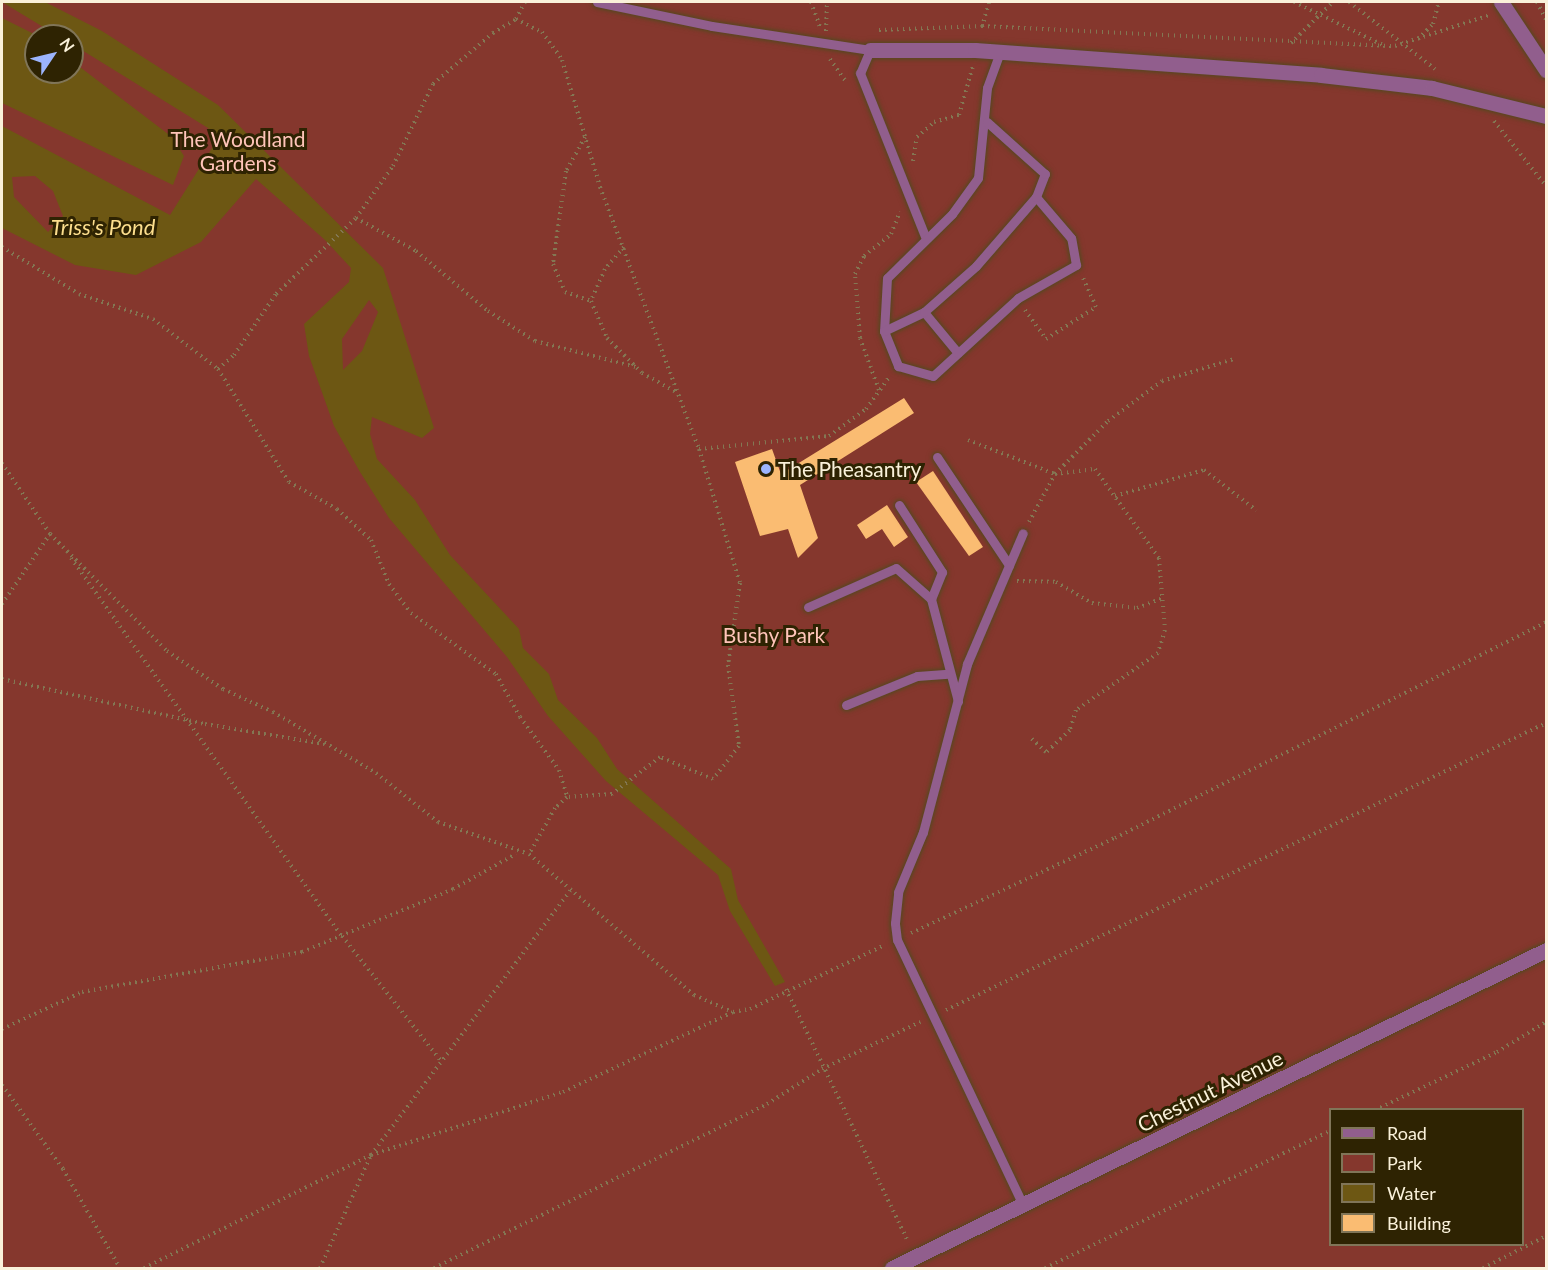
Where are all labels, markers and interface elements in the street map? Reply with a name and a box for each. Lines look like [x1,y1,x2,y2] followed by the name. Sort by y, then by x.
[24,24,84,84] north arrow
[56,34,79,55] text: N
[170,126,306,176] park label: The Woodland Gardens
[51,214,155,240] water label: Triss's Pond
[778,456,921,482] place label: The Pheasantry
[759,462,773,476] marker: The Pheasantry
[723,622,825,648] park label: Bushy Park
[1133,1045,1287,1137] street label: Chestnut Avenue
[1329,1108,1524,1246] legend
[1387,1122,1427,1144] text: Road
[1387,1152,1422,1174] text: Park
[1387,1182,1436,1204] text: Water
[1387,1212,1451,1234] text: Building

